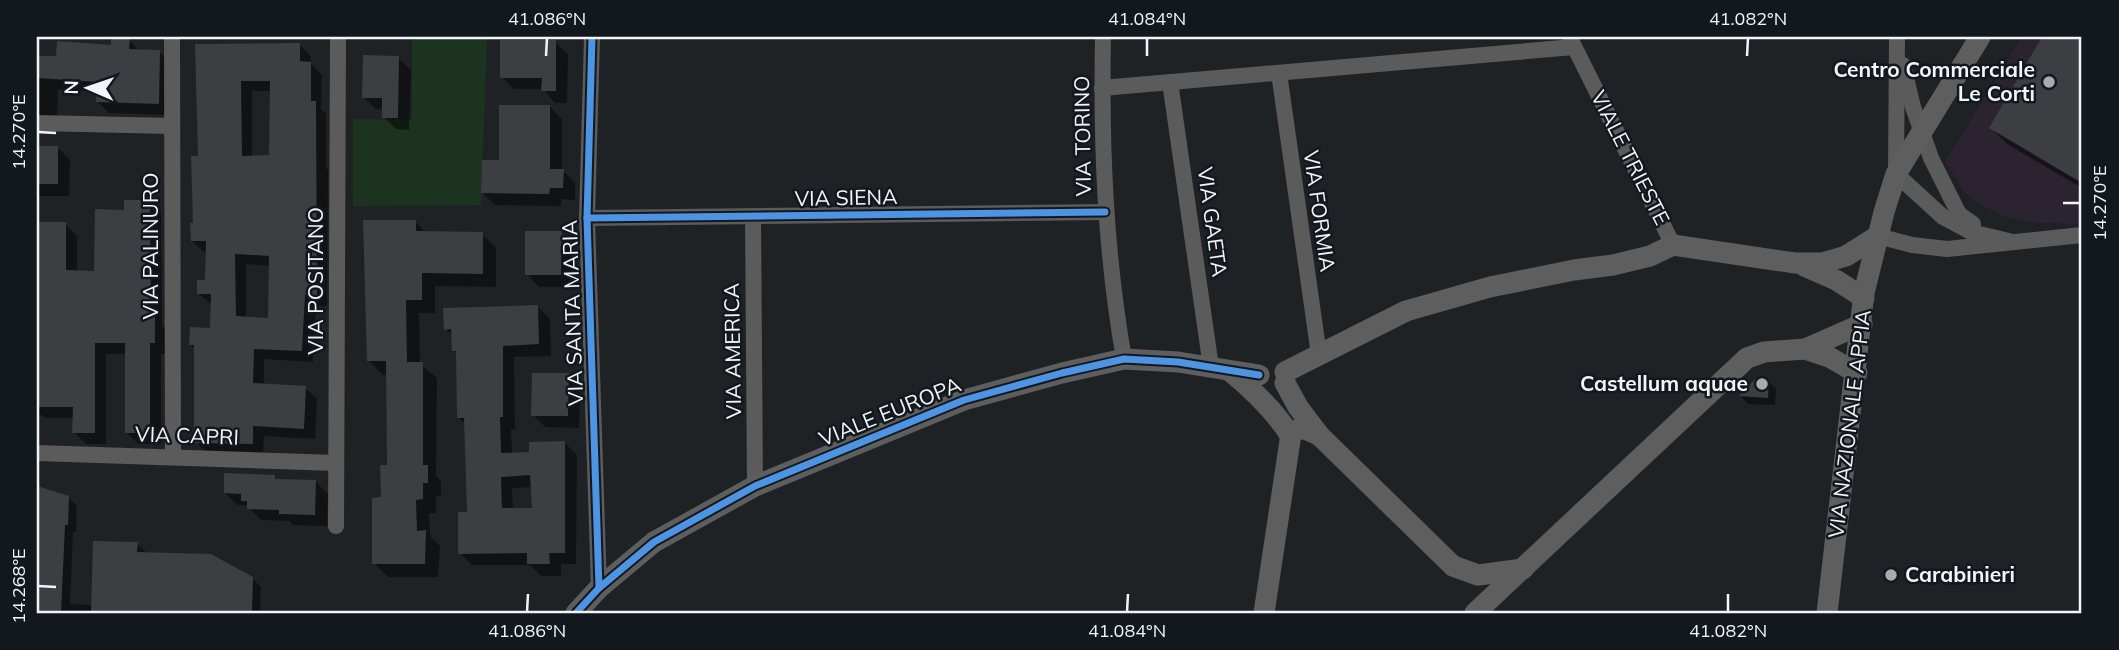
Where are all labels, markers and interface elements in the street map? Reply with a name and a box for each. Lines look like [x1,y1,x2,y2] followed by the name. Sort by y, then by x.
[508,7,586,30] text: 41.086°N
[1108,7,1186,30] text: 41.084°N
[1709,7,1787,30] text: 41.082°N
[52,52,122,122] north arrow
[1833,56,2035,106] place label: Centro Commerciale Le Corti
[2041,74,2057,90] marker: Centro Commerciale Le Corti
[1068,75,1096,197] street label: VIA TORINO
[59,80,83,95] text: N
[1586,86,1676,229] street label: VIALE TRIESTE
[7,94,30,170] text: 14.270°E
[1299,149,1341,274] street label: VIA FORMIA
[1192,165,1234,279] street label: VIA GAETA
[2088,165,2111,241] text: 14.270°E
[137,172,163,320] street label: VIA PALINURO
[794,183,898,211] street label: VIA SIENA
[302,207,328,355] street label: VIA POSITANO
[556,219,588,406] street label: VIA SANTA MARIA
[718,282,746,419] street label: VIA AMERICA
[1822,308,1876,540] street label: VIA NAZIONALE APPIA
[1580,370,1748,396] place label: Castellum aquae
[815,371,965,451] street label: VIALE EUROPA
[1754,376,1770,392] marker: Castellum aquae
[135,420,240,450] street label: VIA CAPRI
[7,548,30,624] text: 14.268°E
[1905,561,2015,587] place label: Carabinieri
[1883,567,1899,583] marker: Carabinieri
[488,619,566,642] text: 41.086°N
[1088,619,1166,642] text: 41.084°N
[1689,619,1767,642] text: 41.082°N

